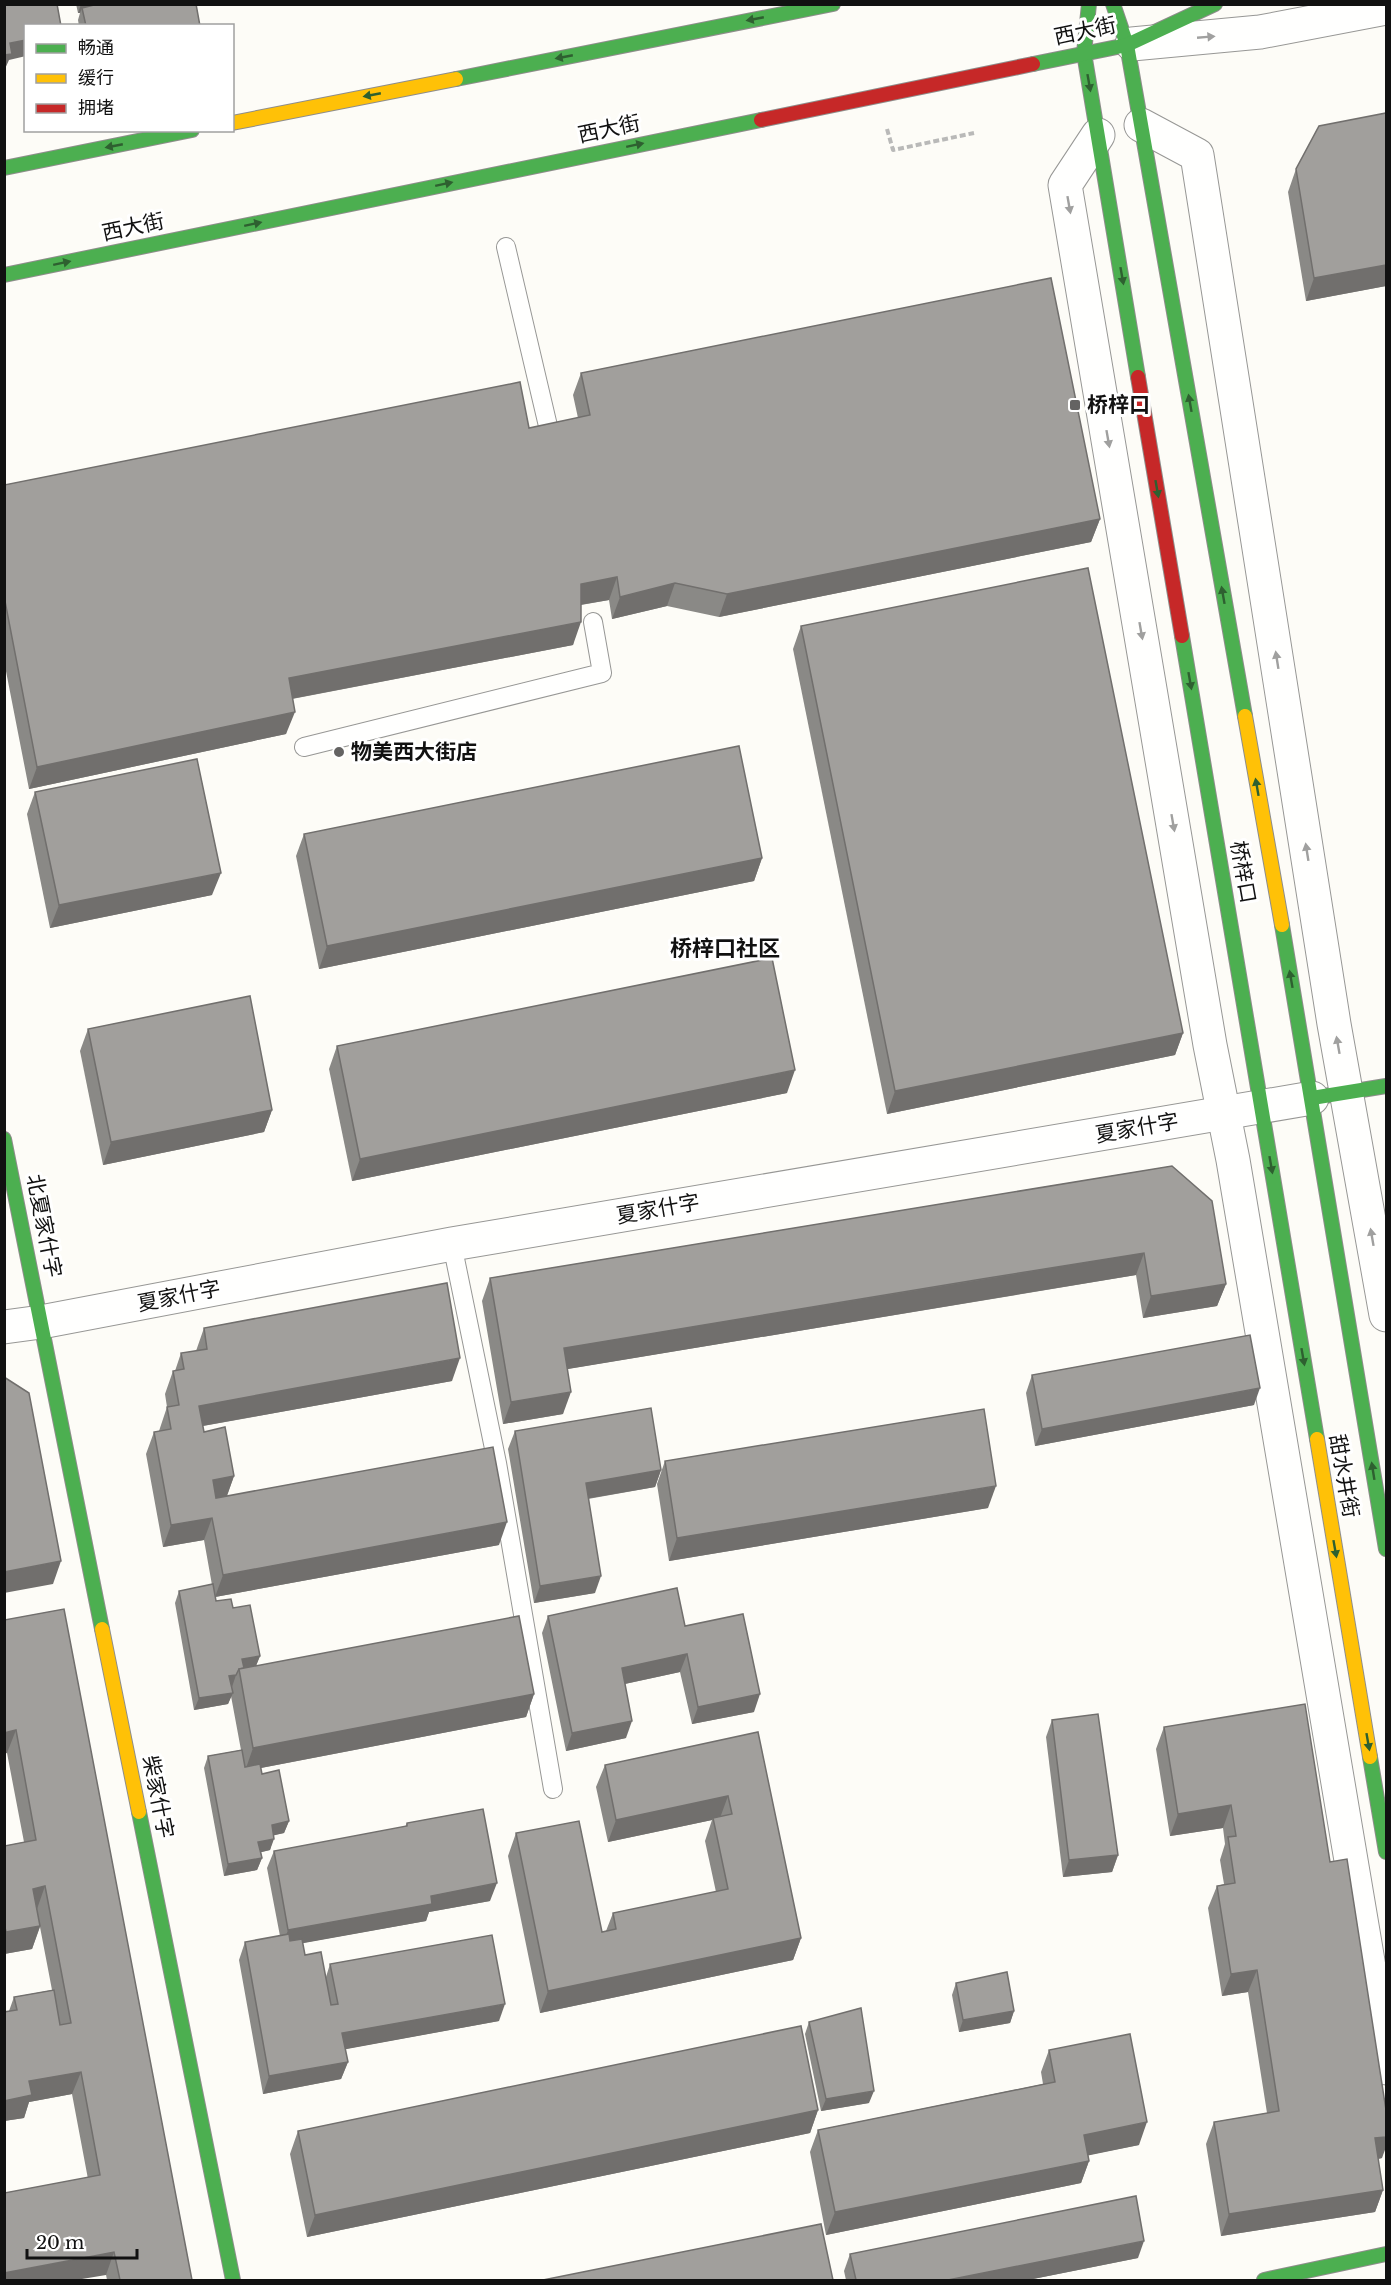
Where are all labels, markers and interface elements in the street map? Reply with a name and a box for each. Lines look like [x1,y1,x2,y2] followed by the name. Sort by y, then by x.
[1051,12,1119,50] street label: 西大街
[745,15,764,24] one-way arrow
[24,24,234,132] legend
[1197,32,1216,42] one-way arrow
[78,37,114,59] text: 畅通
[554,53,573,62] one-way arrow
[78,67,114,89] text: 缓行
[1085,74,1094,93] one-way arrow
[363,91,382,100] one-way arrow
[78,97,114,119] text: 拥堵
[575,110,643,148] street label: 西大街
[625,140,644,149] one-way arrow
[105,142,124,151] one-way arrow
[434,179,453,188] one-way arrow
[1064,195,1073,214] one-way arrow
[99,208,167,246] street label: 西大街
[243,219,262,228] one-way arrow
[53,258,72,267] one-way arrow
[1117,266,1126,285] one-way arrow
[1087,392,1150,418] place label: 桥梓口
[1185,393,1194,412] one-way arrow
[1068,398,1082,412] marker: 桥梓口
[1104,429,1113,448] one-way arrow
[1153,479,1162,498] one-way arrow
[1219,585,1228,604] one-way arrow
[1136,621,1145,640] one-way arrow
[1272,650,1281,669] one-way arrow
[1185,672,1194,691] one-way arrow
[351,739,477,765] place label: 物美西大街店
[332,745,346,759] marker: 物美西大街店
[1252,777,1261,796] one-way arrow
[1169,814,1178,833] one-way arrow
[1225,839,1261,905] street label: 桥梓口
[1303,843,1312,862] one-way arrow
[670,935,780,962] district label: 桥梓口社区
[1286,969,1295,988] one-way arrow
[1333,1035,1342,1054] one-way arrow
[1093,1108,1181,1148] street label: 夏家什字
[1267,1155,1276,1174] one-way arrow
[21,1172,67,1280] street label: 北夏家什字
[614,1189,702,1229] street label: 夏家什字
[1368,1227,1377,1246] one-way arrow
[135,1275,223,1317] street label: 夏家什字
[1299,1348,1308,1367] one-way arrow
[1324,1432,1364,1520] street label: 甜水井街
[1369,1461,1378,1480] one-way arrow
[1331,1540,1340,1559] one-way arrow
[1364,1732,1373,1751] one-way arrow
[137,1753,179,1841] street label: 柴家什字
[27,2222,136,2260] scale bar
[36,2232,84,2254] text: 20 m

